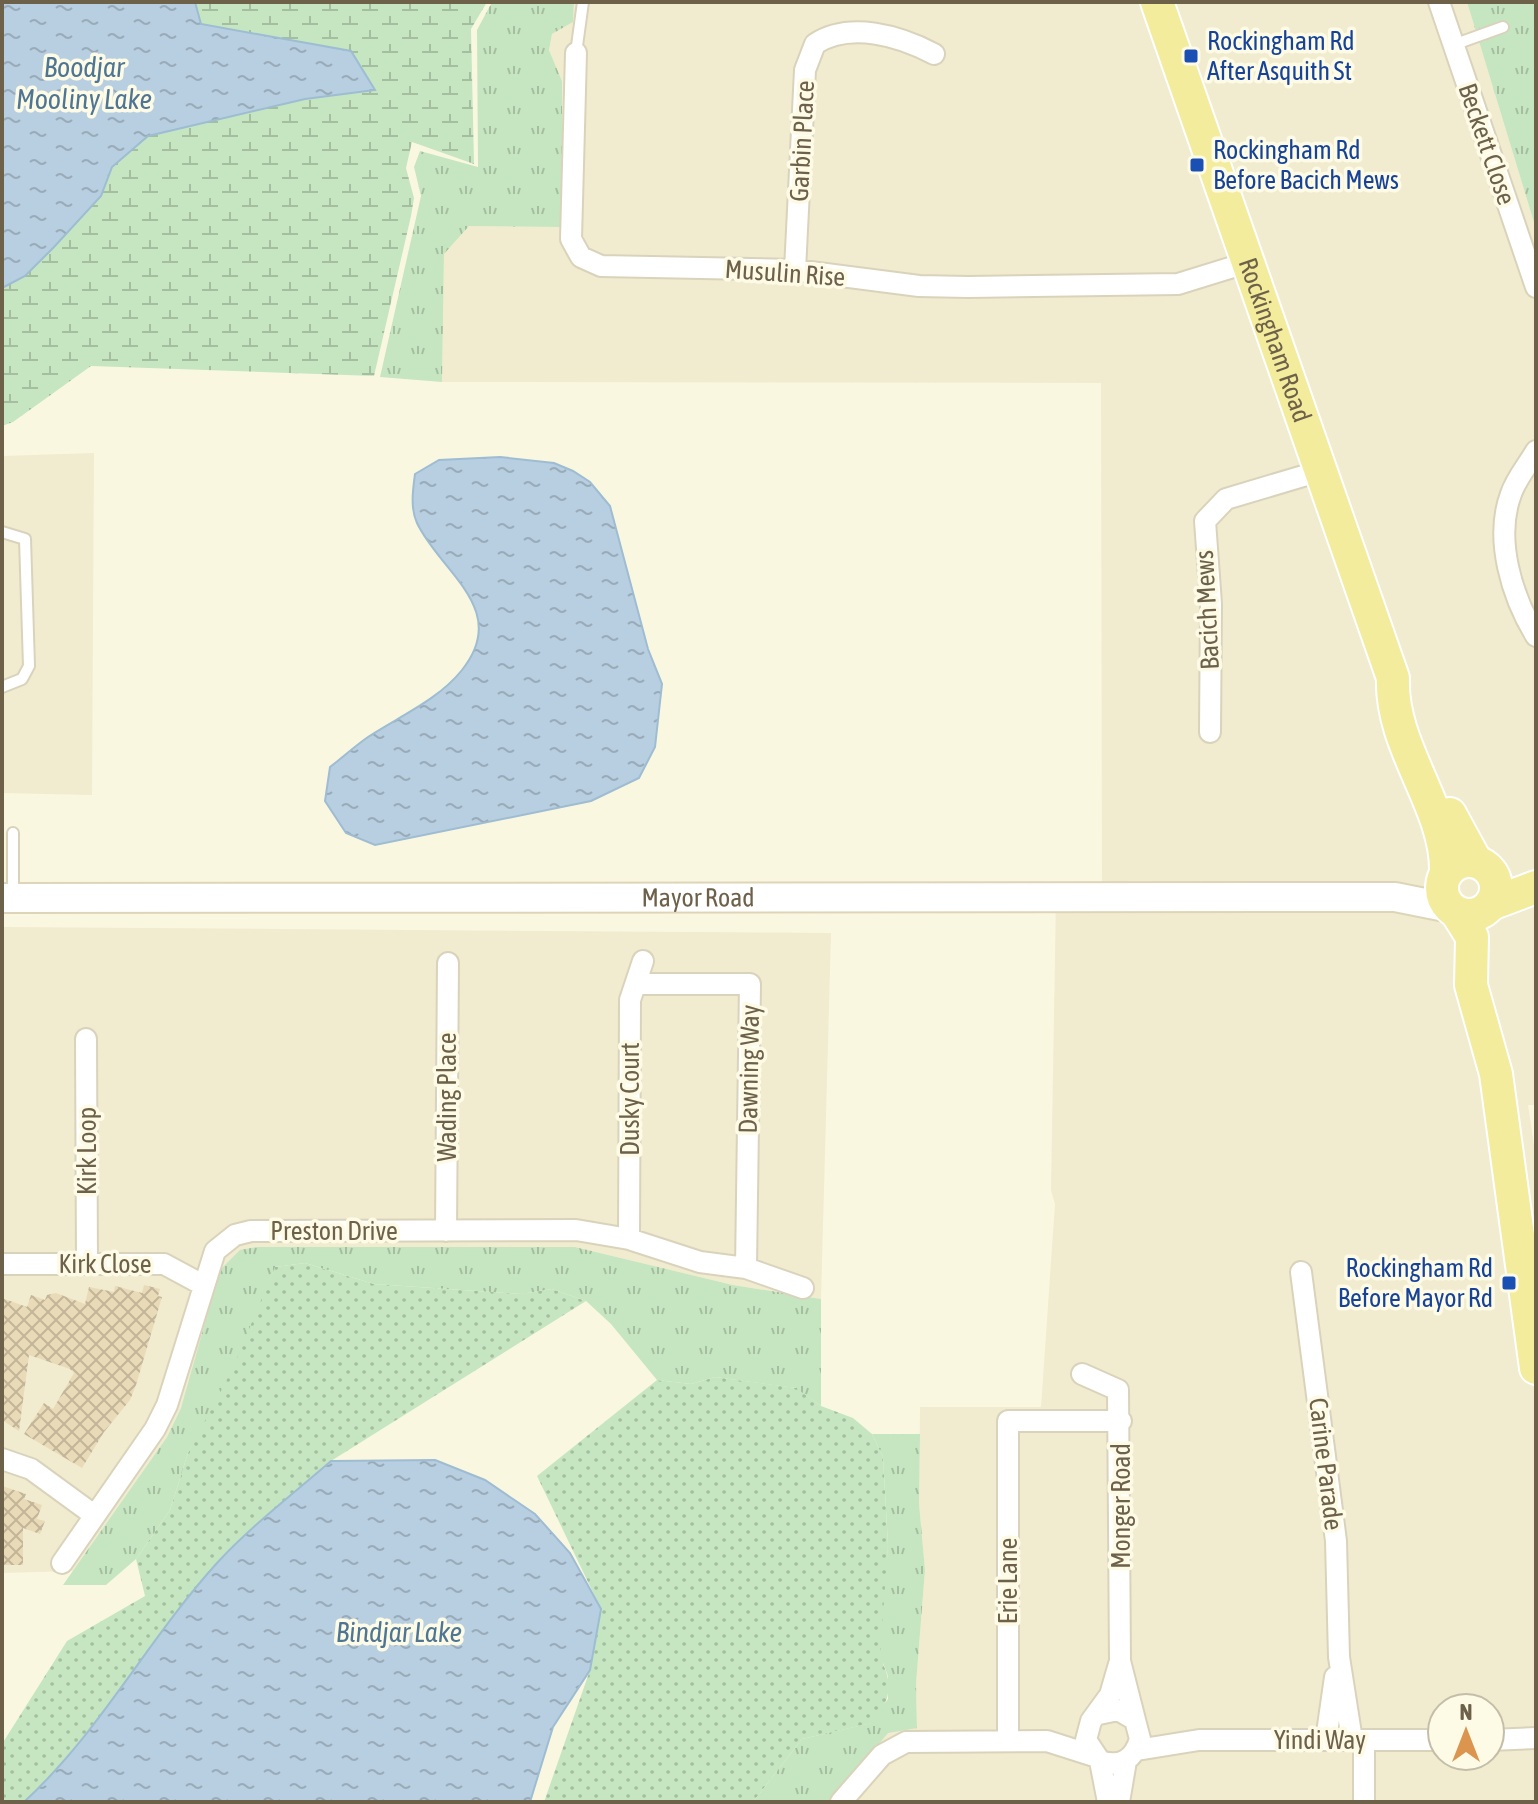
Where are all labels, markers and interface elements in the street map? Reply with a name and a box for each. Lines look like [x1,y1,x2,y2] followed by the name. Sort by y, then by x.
[1207,26,1355,86] place label: Rockingham Rd After Asquith St
[1182,47,1200,65] marker: Rockingham Rd After Asquith St
[16,51,152,115] water label: Boodjar Mooliny Lake
[1452,79,1522,209] street label: Beckett Close
[784,80,820,202] street label: Garbin Place
[1213,135,1399,195] place label: Rockingham Rd Before Bacich Mews
[1188,156,1206,174] marker: Rockingham Rd Before Bacich Mews
[724,254,846,292] street label: Musulin Rise
[1232,254,1318,426] street label: Rockingham Road
[1189,550,1225,670] street label: Bacich Mews
[641,882,755,913] street label: Mayor Road
[733,1004,765,1134] street label: Dawning Way
[432,1033,462,1161] street label: Wading Place
[615,1042,645,1156] street label: Dusky Court
[72,1107,102,1195] street label: Kirk Loop
[270,1216,398,1246] street label: Preston Drive
[59,1249,151,1279] street label: Kirk Close
[1338,1253,1493,1313] place label: Rockingham Rd Before Mayor Rd
[1500,1274,1518,1292] marker: Rockingham Rd Before Mayor Rd
[1303,1396,1349,1532] street label: Carine Parade
[1106,1443,1136,1569] street label: Monger Road
[993,1538,1023,1624] street label: Erie Lane
[336,1616,462,1648] water label: Bindjar Lake
[1426,1692,1506,1772] north arrow
[1460,1699,1472,1725] text: N
[1274,1725,1366,1755] street label: Yindi Way

